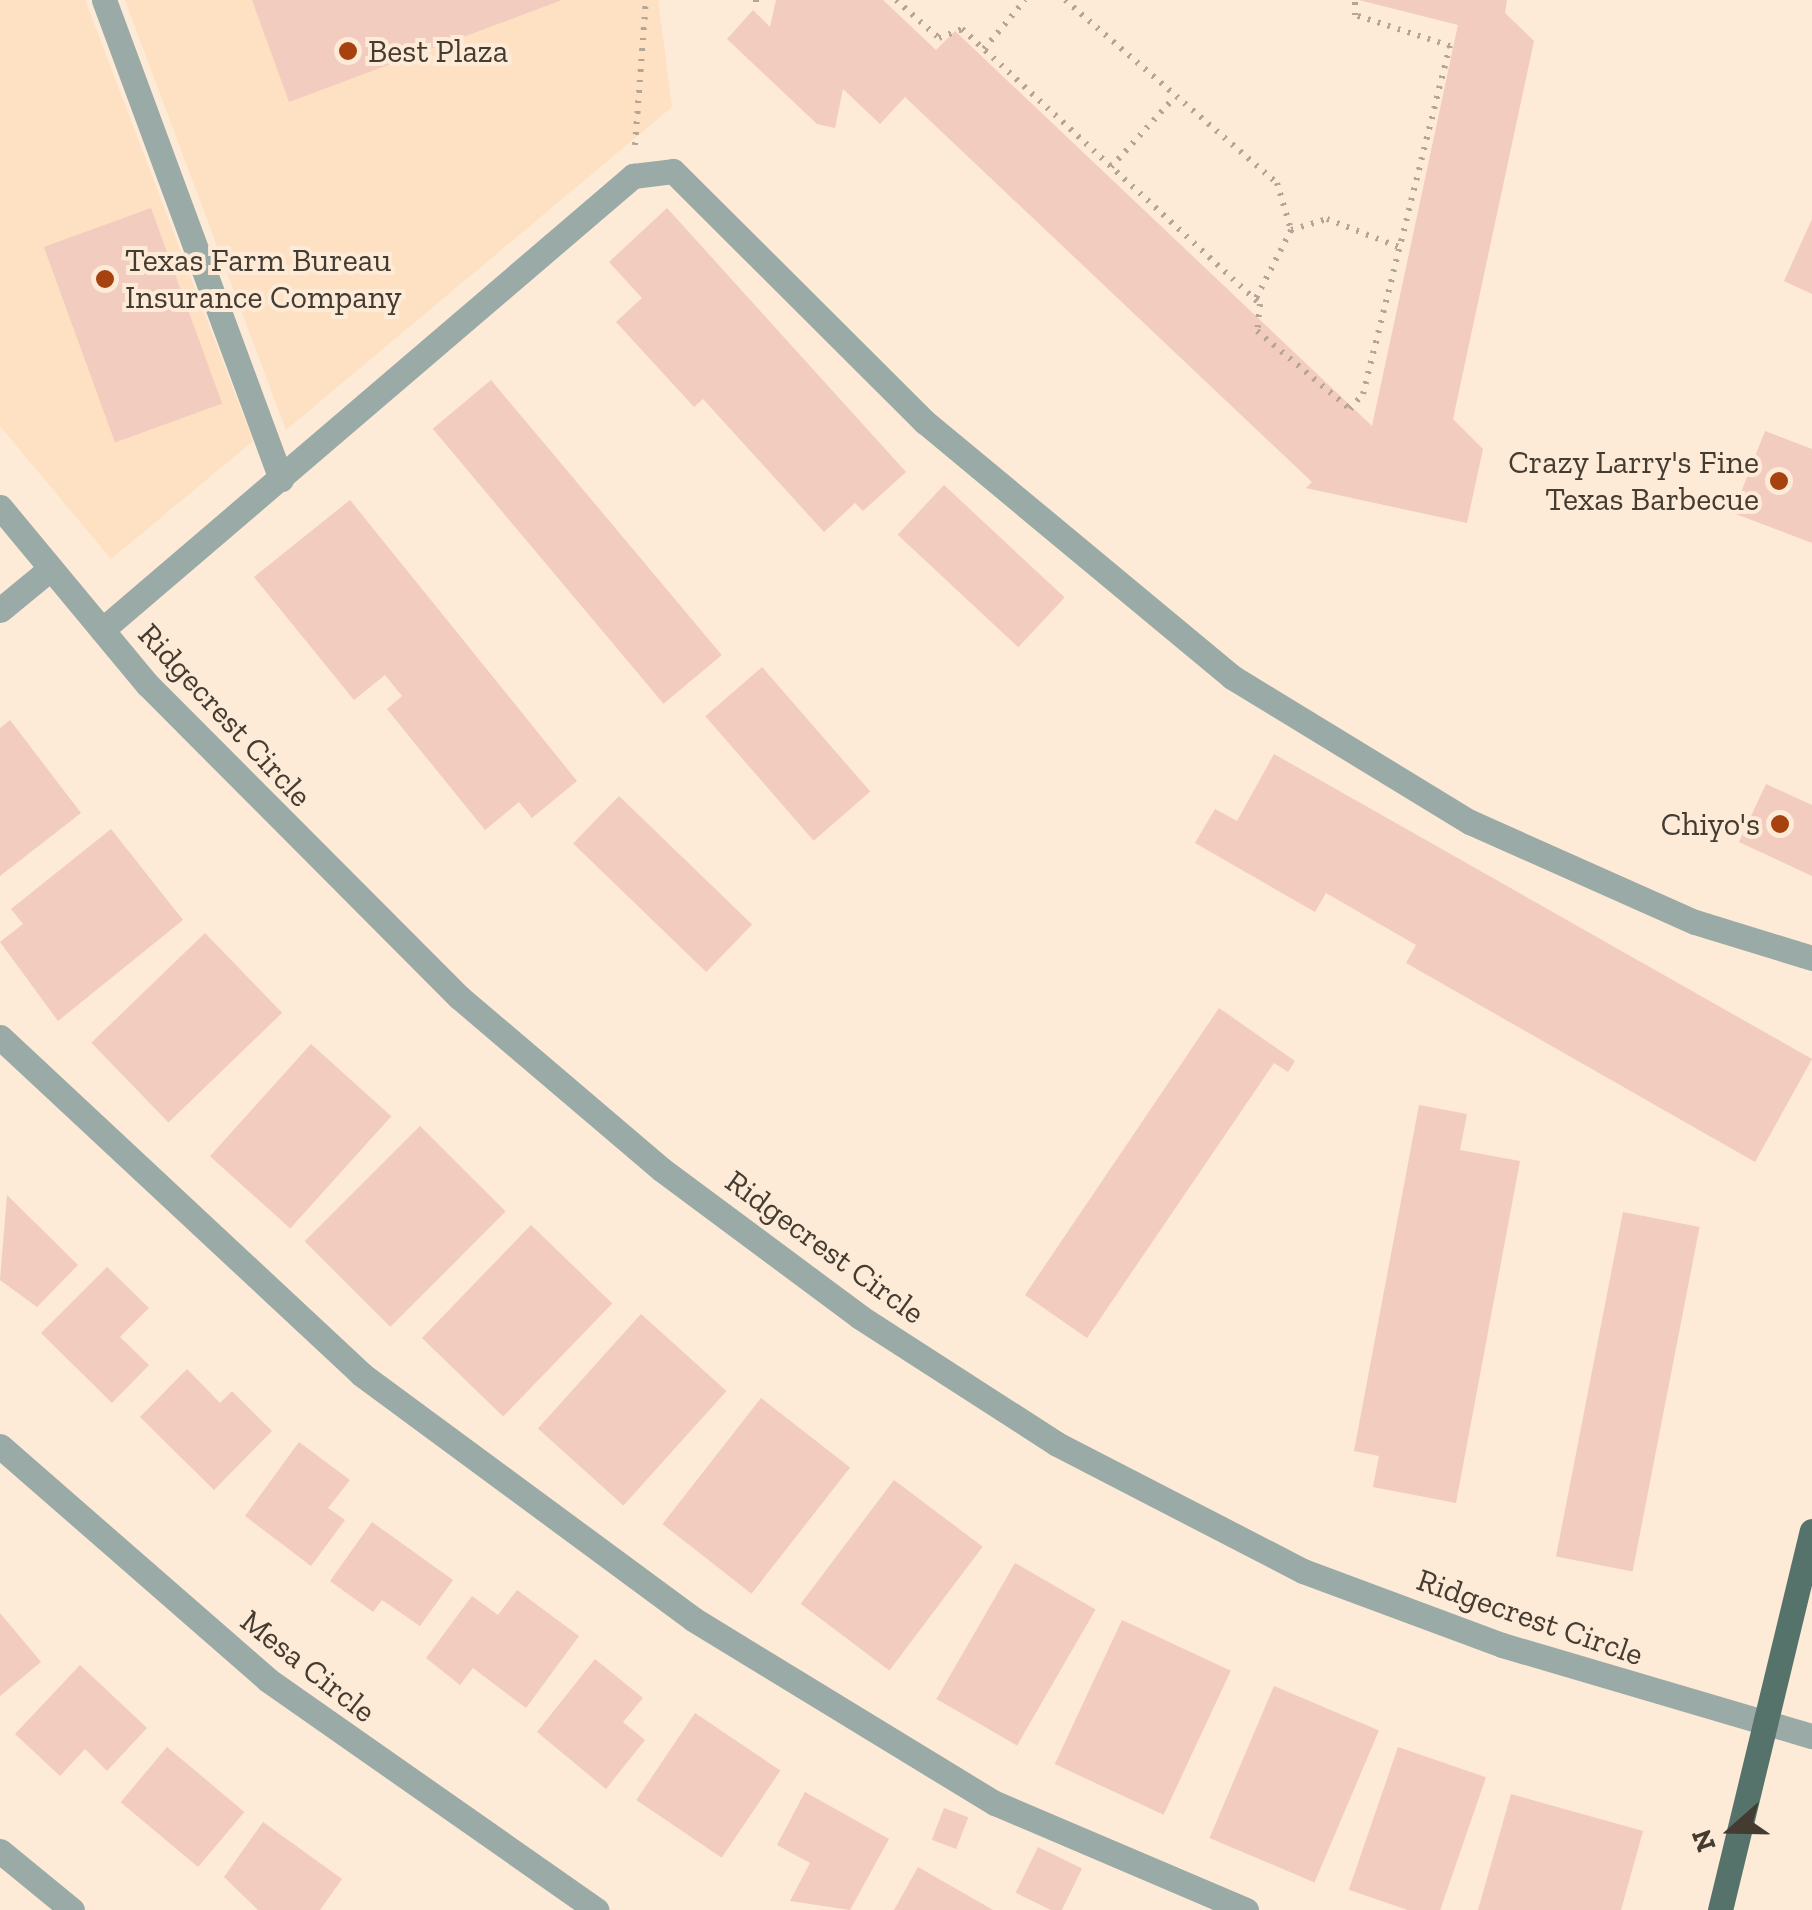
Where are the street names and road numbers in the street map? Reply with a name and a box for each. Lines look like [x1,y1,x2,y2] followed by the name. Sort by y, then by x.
[130,615,320,815] street label: Ridgecrest Circle
[718,1162,932,1332] street label: Ridgecrest Circle
[1412,1560,1648,1674] street label: Ridgecrest Circle
[233,1601,383,1731] street label: Mesa Circle

